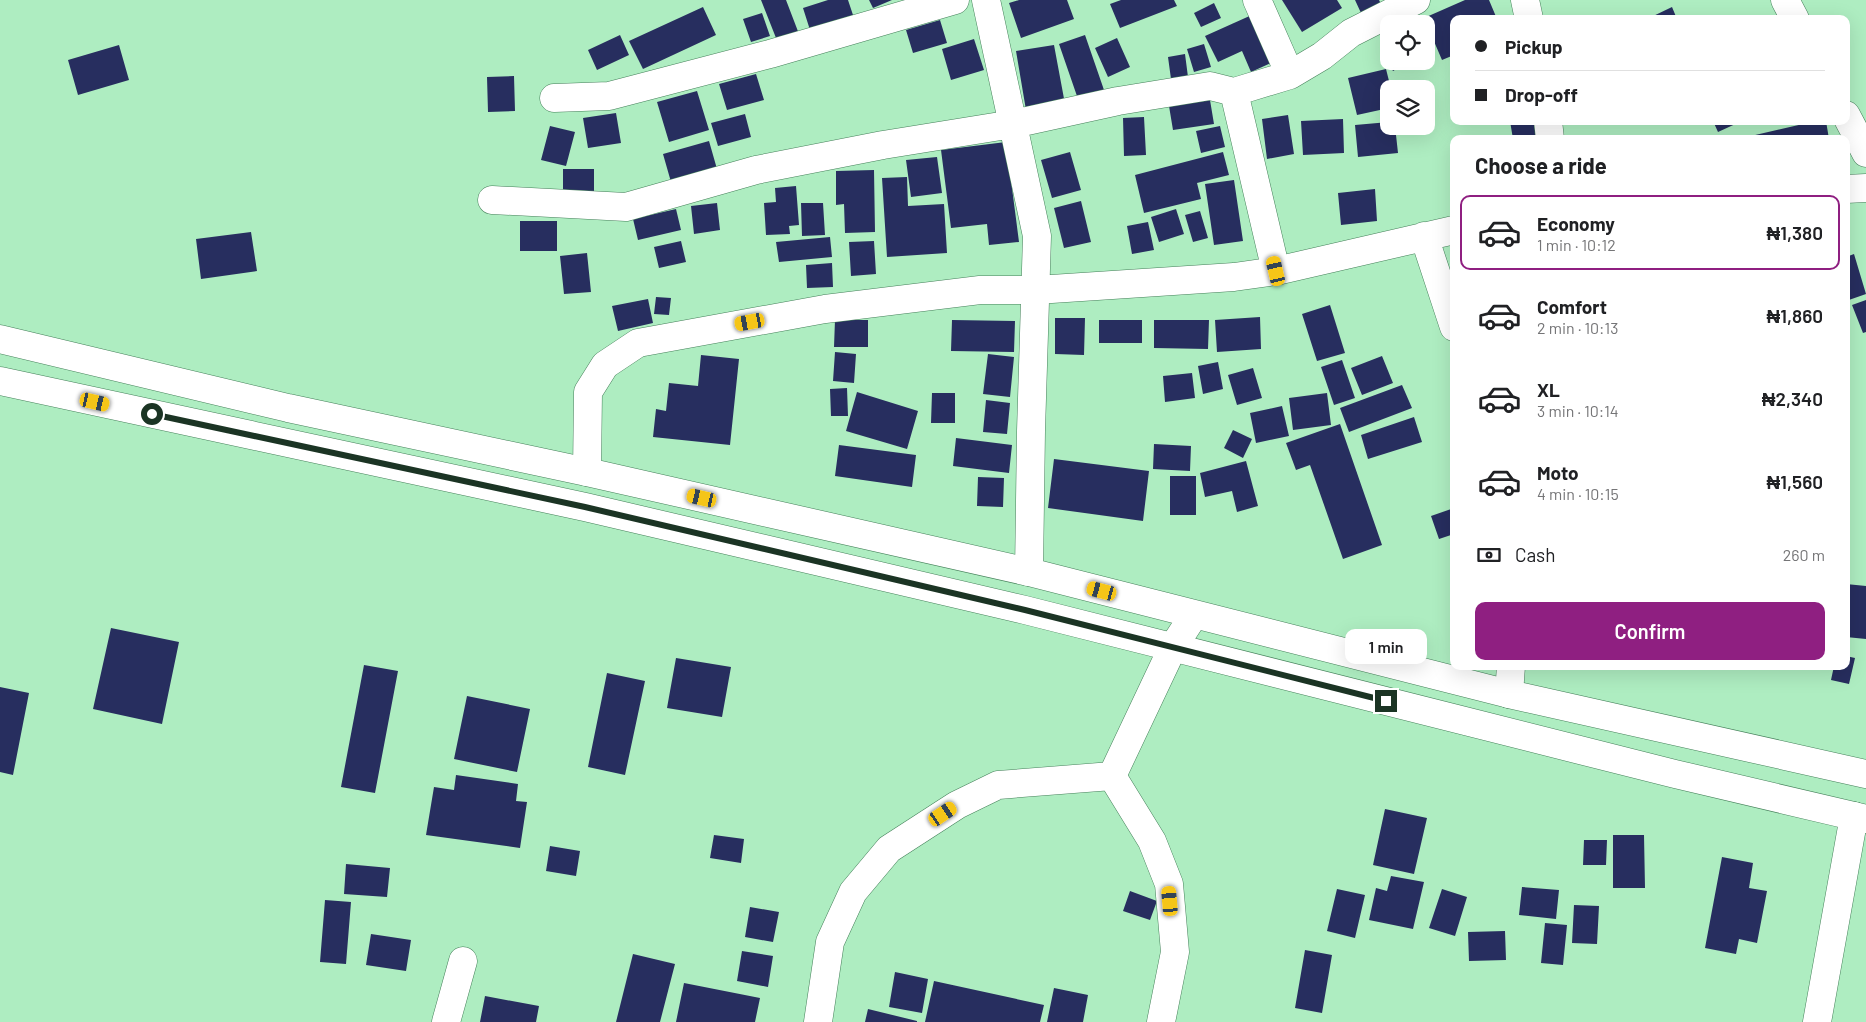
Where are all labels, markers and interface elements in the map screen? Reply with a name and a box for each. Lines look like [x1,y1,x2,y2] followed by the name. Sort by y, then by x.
[1380,15,1435,135] map controls
[1380,15,1435,70] button: locate
[1505,35,1563,58] text: Pickup
[1380,80,1435,135] button: layers
[1505,83,1578,106] text: Drop-off
[1475,152,1607,178] text: Choose a ride
[1477,210,1522,255] icon: car
[1537,212,1615,235] text: Economy
[1767,221,1823,244] text: ₦1,380
[1537,235,1616,254] text: 1 min · 10:12
[1265,255,1286,287] car
[1477,293,1522,338] icon: car
[1537,295,1607,318] text: Comfort
[1767,304,1823,327] text: ₦1,860
[733,312,766,332] car
[1537,318,1618,337] text: 2 min · 10:13
[1477,376,1522,421] icon: car
[1537,378,1560,401] text: XL
[1762,387,1823,410] text: ₦2,340
[78,391,111,413] car
[1537,401,1619,420] text: 3 min · 10:14
[141,403,163,425] route start
[1477,459,1522,504] icon: car
[1537,461,1579,484] text: Moto
[1767,470,1823,493] text: ₦1,560
[1537,484,1619,503] text: 4 min · 10:15
[685,487,718,509] car
[1475,541,1503,569] icon: cash
[1515,543,1556,566] text: Cash
[1783,545,1825,564] text: 260 m
[1085,580,1118,602] car
[1475,602,1825,660] button: Confirm
[1345,628,1427,664] callout: 1 min
[1369,637,1403,656] text: 1 min
[1375,690,1397,712] route end
[926,799,959,829] car
[1161,885,1178,917] car

